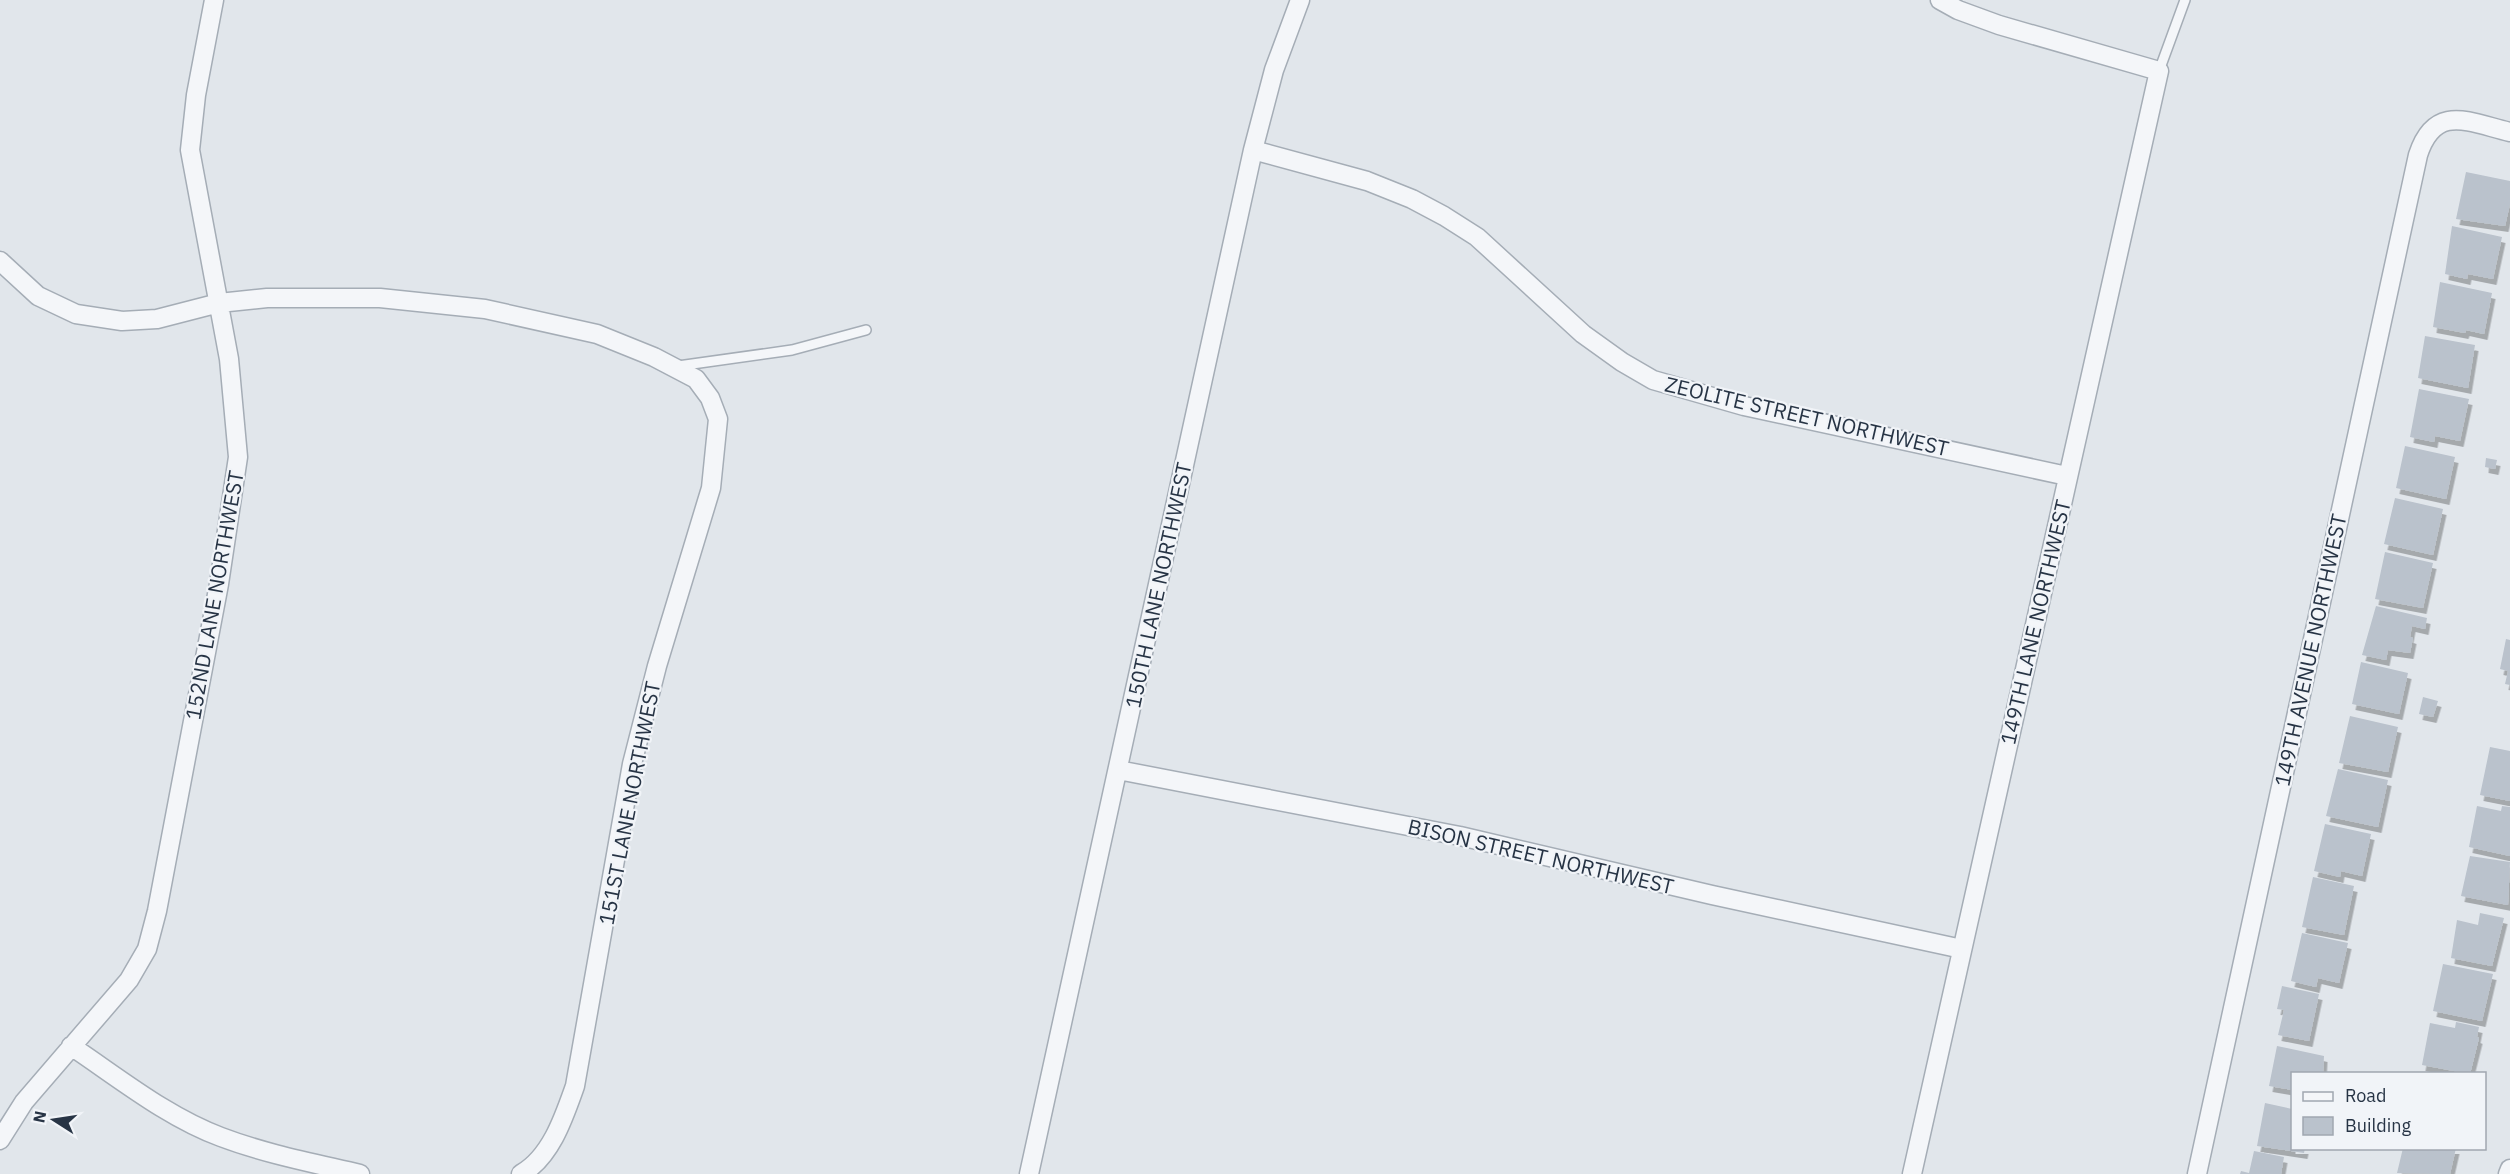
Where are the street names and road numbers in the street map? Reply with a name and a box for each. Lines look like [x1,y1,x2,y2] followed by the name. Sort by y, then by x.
[1662,370,1952,462] street label: ZEOLITE STREET NORTHWEST
[1118,460,1198,710] street label: 150TH LANE NORTHWEST
[178,468,250,722] street label: 152ND LANE NORTHWEST
[1993,497,2077,747] street label: 149TH LANE NORTHWEST
[2267,511,2353,789] street label: 149TH AVENUE NORTHWEST
[592,679,666,927] street label: 151ST LANE NORTHWEST
[1405,812,1677,900] street label: BISON STREET NORTHWEST

